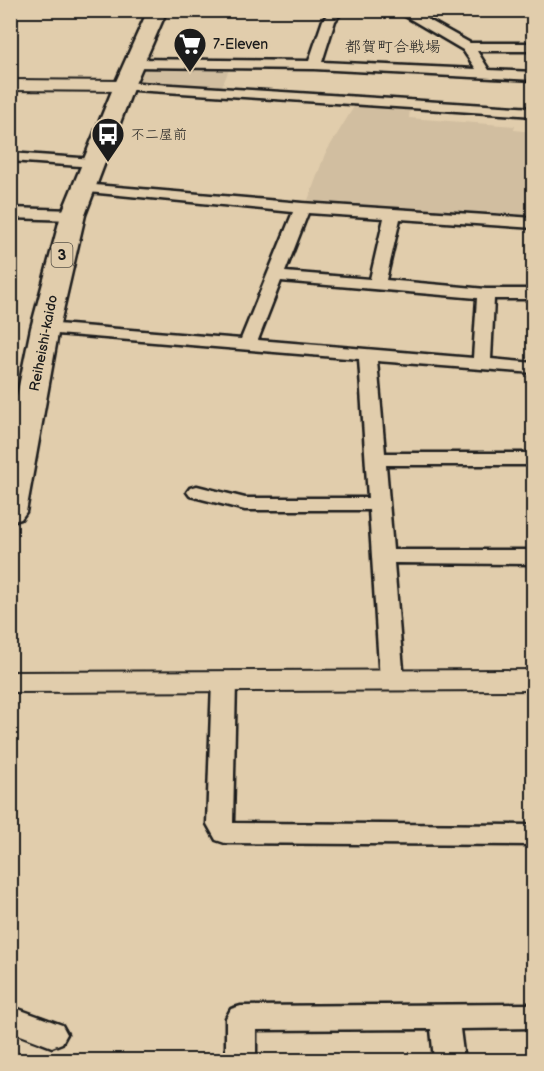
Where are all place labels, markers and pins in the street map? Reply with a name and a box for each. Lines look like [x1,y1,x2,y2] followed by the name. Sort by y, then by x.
[172,26,208,73] supermarket icon: 7-Eleven
[213,36,268,53] place label: 7-Eleven
[90,116,126,163] bus stop icon: 不二屋前
[131,126,187,143] place label: 不二屋前

